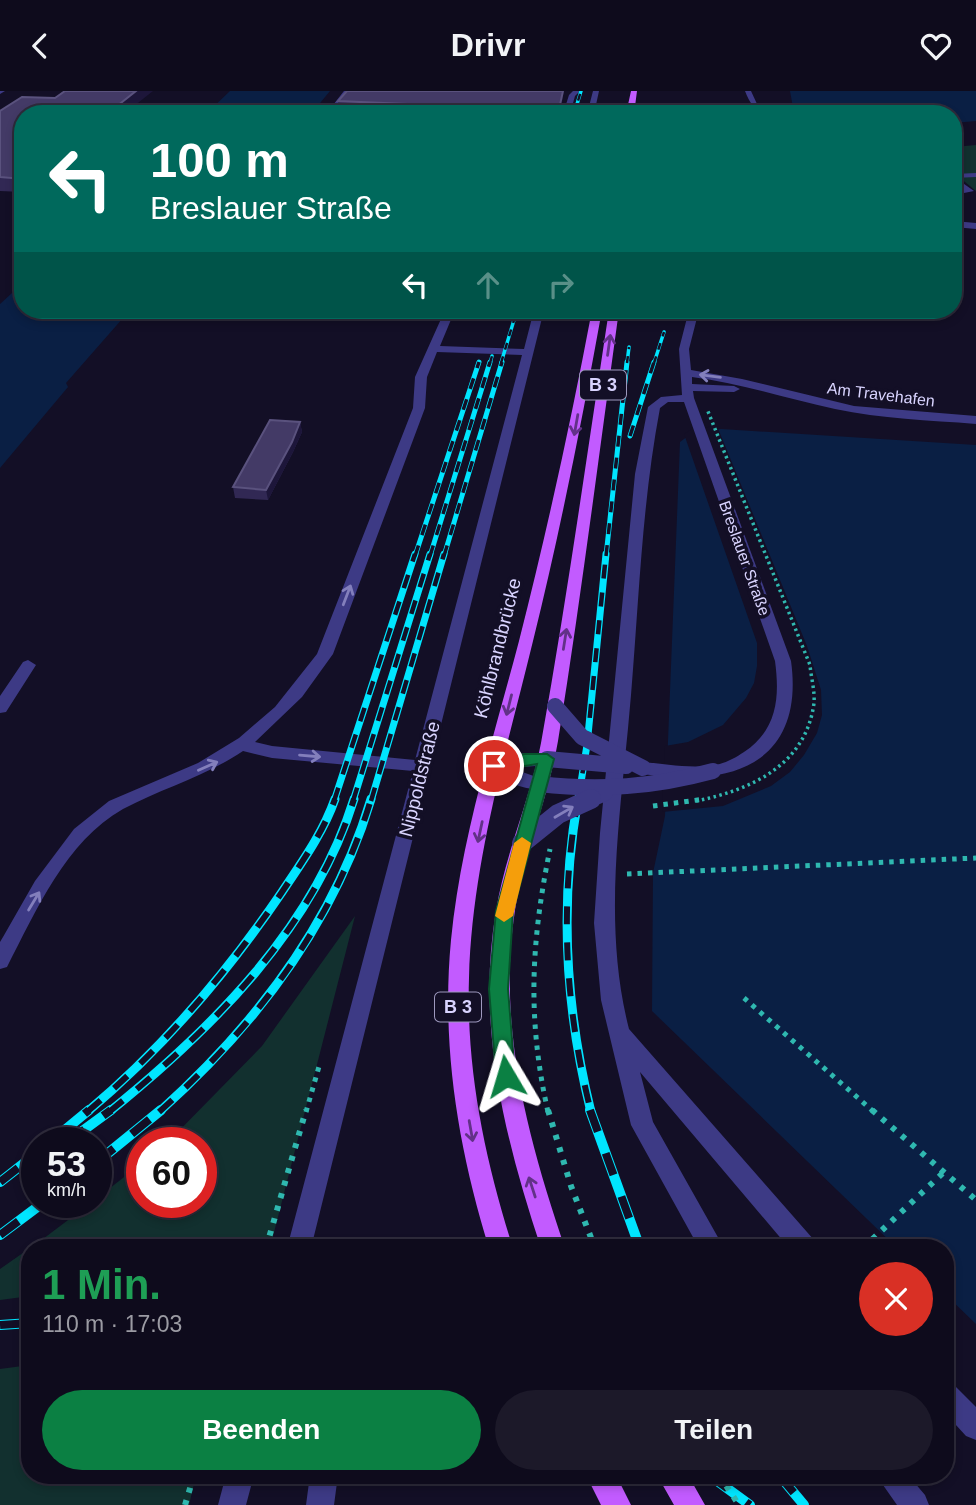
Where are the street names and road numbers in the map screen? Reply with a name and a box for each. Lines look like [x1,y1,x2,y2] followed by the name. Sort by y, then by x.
[580,371,626,399] road number: B 3
[826,379,936,410] street label: Am Travehafen
[716,498,773,618] street label: Breslauer Straße
[470,576,525,720] street label: Köhlbrandbrücke
[395,719,444,839] street label: Nippoldstraße
[435,993,481,1022] road number: B 3

